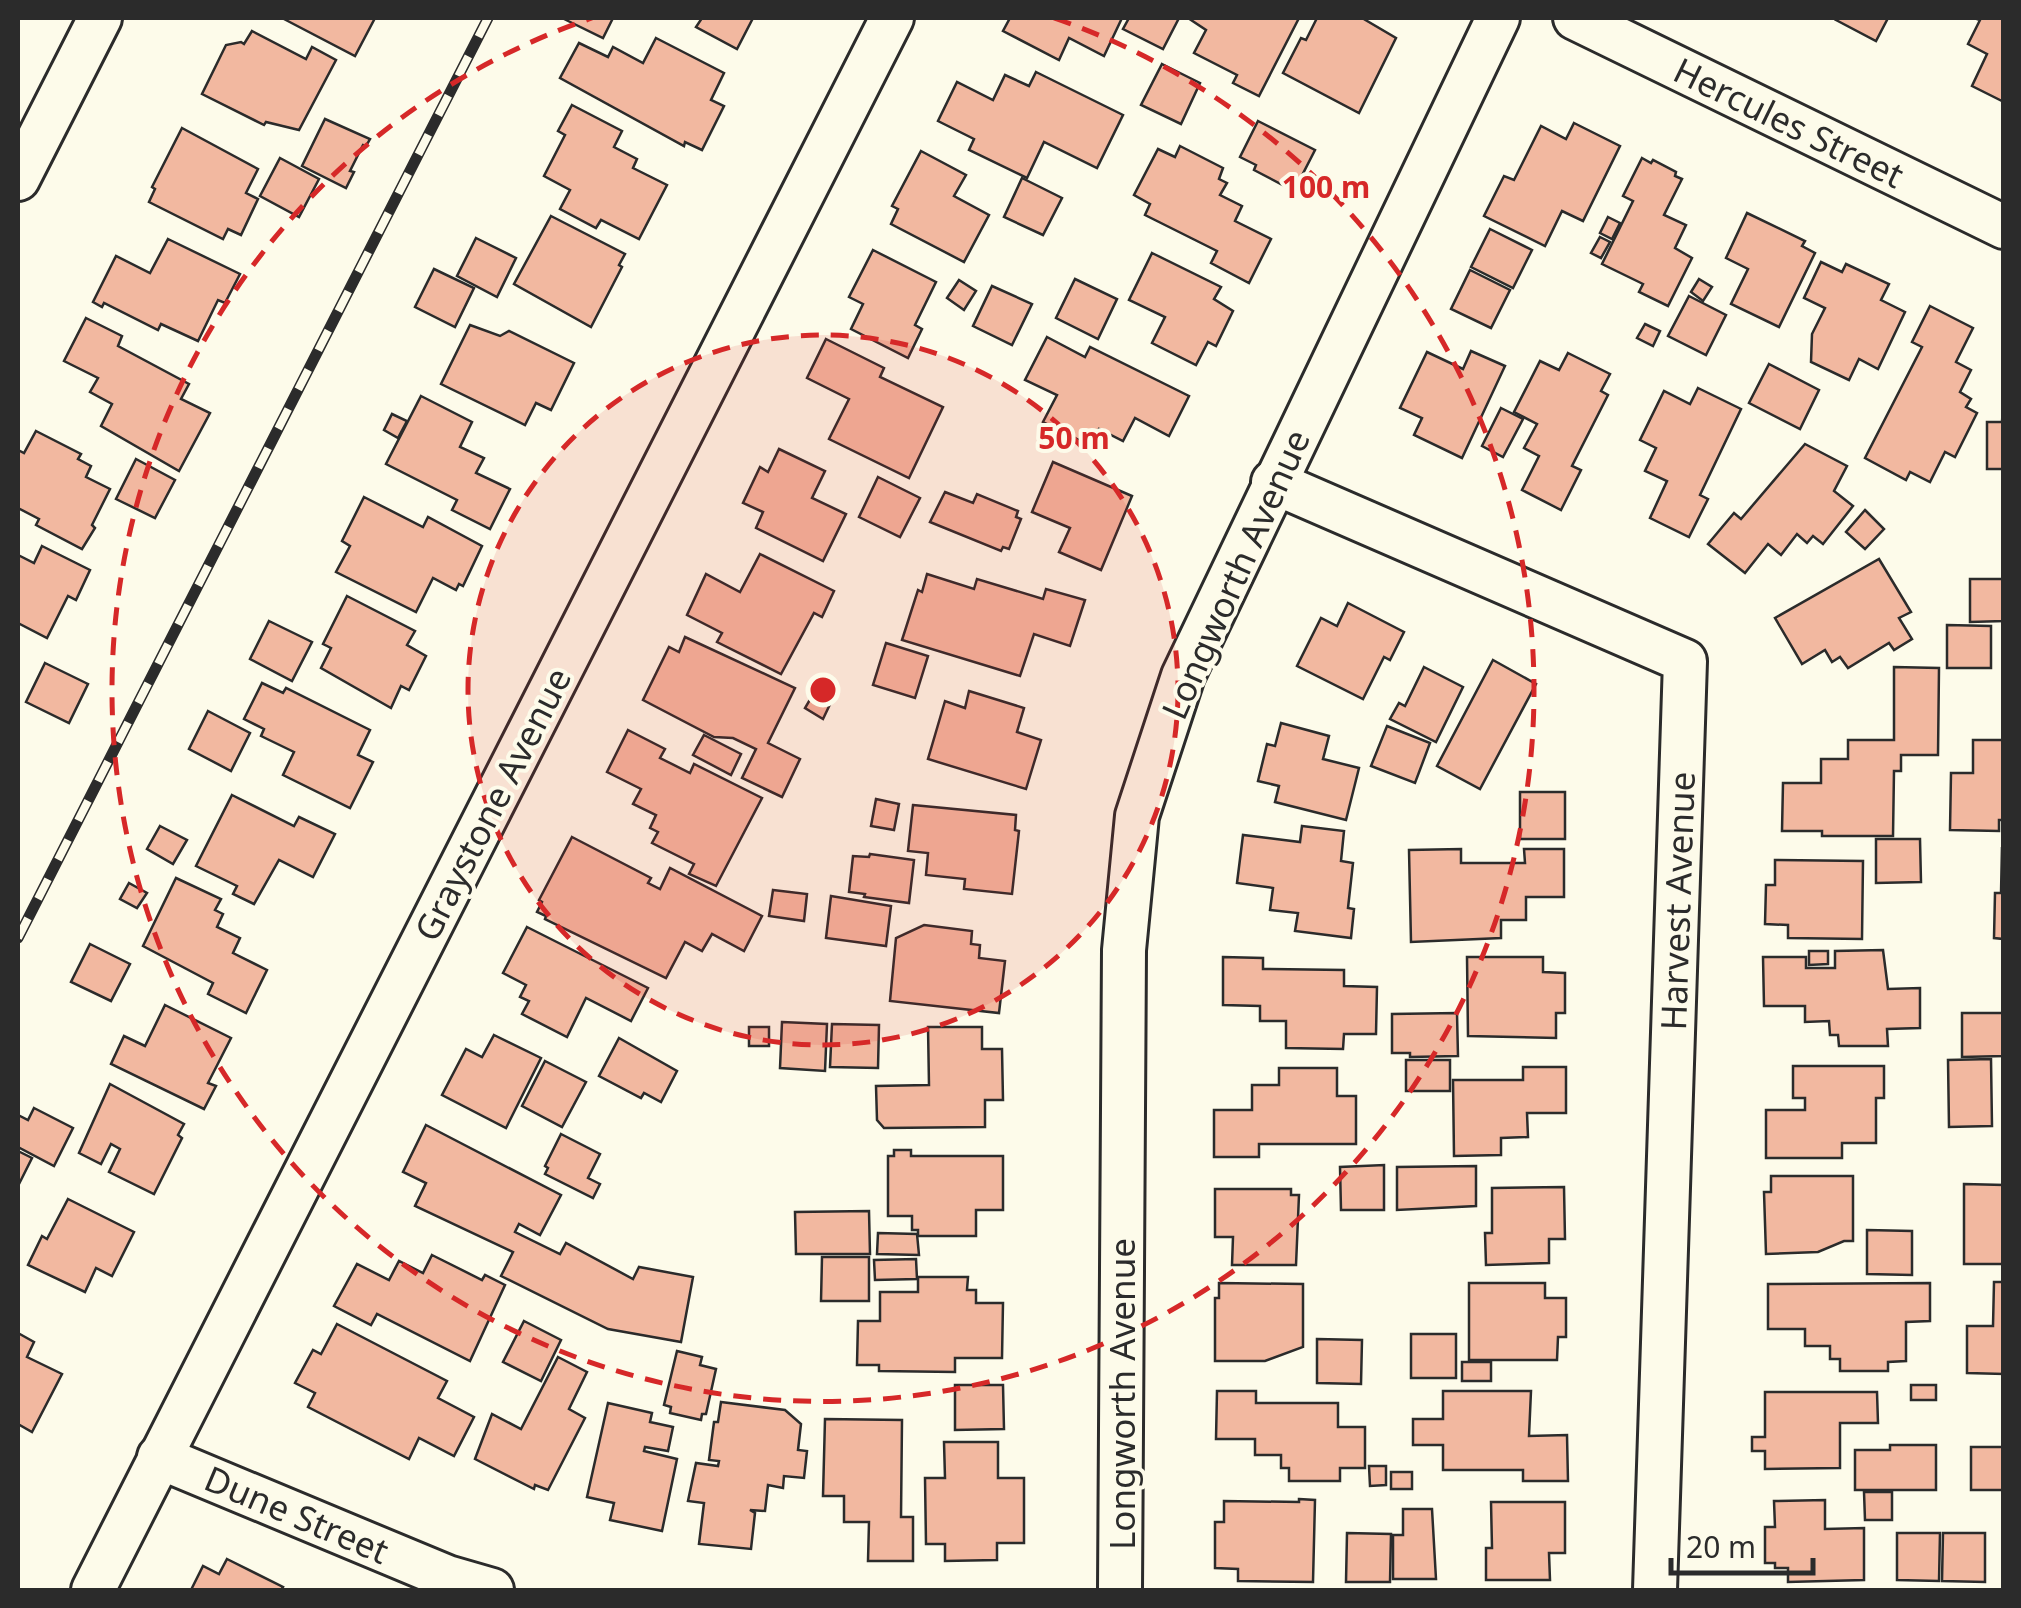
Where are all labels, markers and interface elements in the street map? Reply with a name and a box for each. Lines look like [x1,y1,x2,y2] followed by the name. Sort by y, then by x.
[1666,46,1912,198] street label: Hercules Street
[1282,166,1370,207] text: 100 m
[1038,417,1110,458] text: 50 m
[1150,422,1320,726] street label: Longworth Avenue
[403,659,581,949] street label: Graystone Avenue
[805,672,841,708] centre of rings
[1649,771,1705,1031] street label: Harvest Avenue
[1098,1238,1145,1550] street label: Longworth Avenue
[198,1454,396,1574] street label: Dune Street
[1671,1513,1814,1575] scale bar
[1686,1526,1756,1567] text: 20 m

